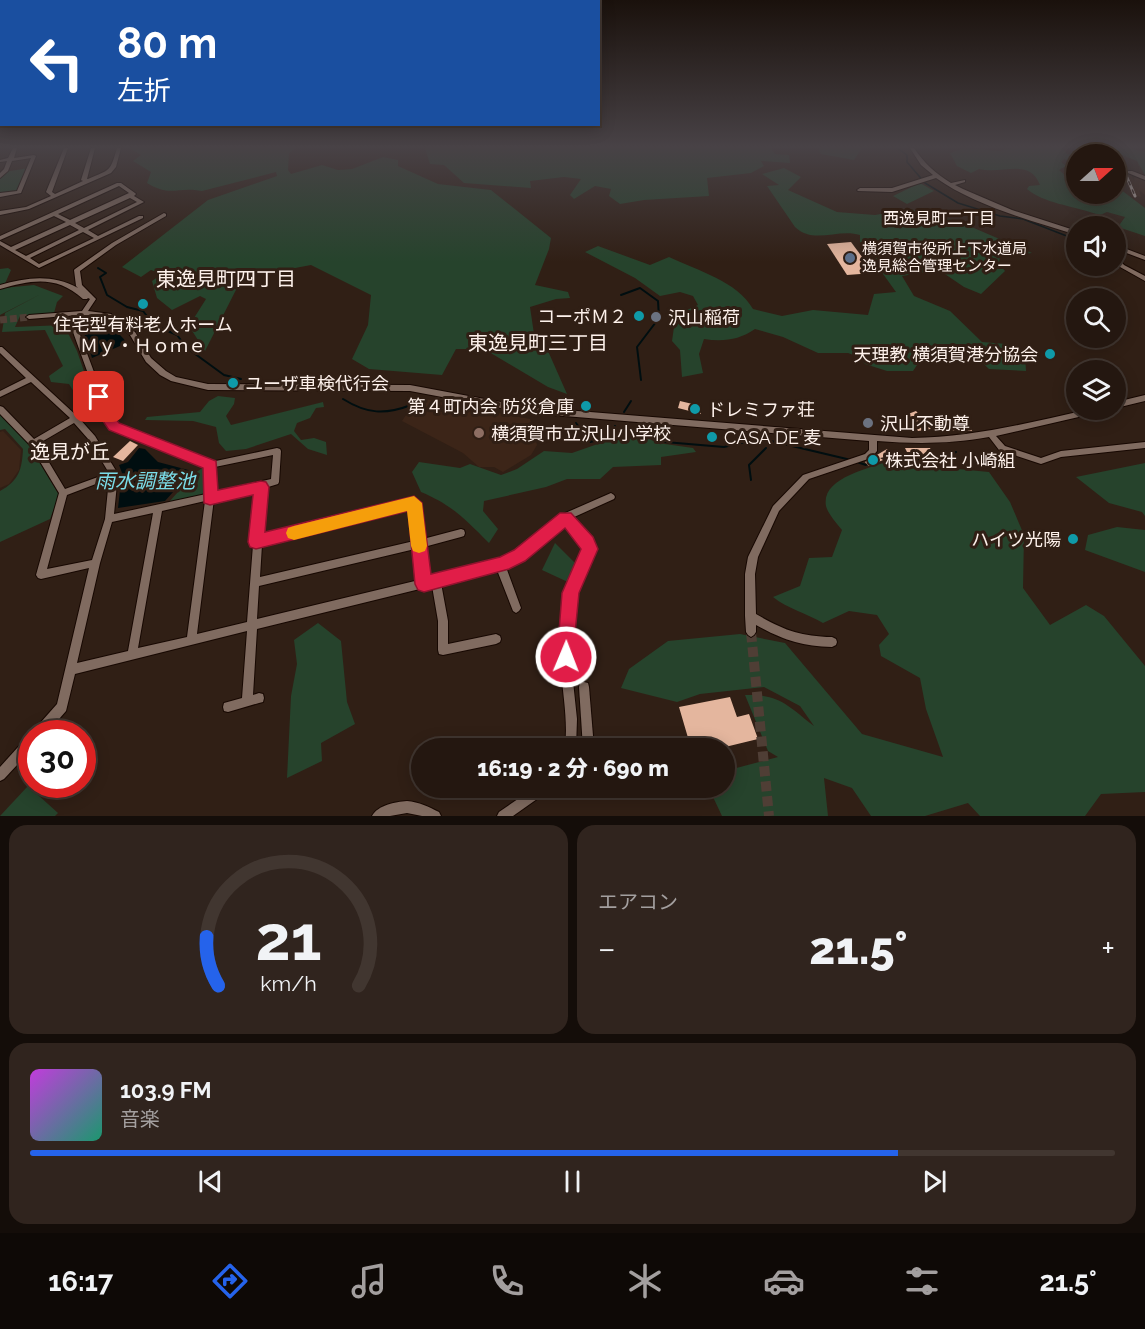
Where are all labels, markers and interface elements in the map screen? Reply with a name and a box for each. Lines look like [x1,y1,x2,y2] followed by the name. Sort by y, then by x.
[117,19,217,68] text: 80 m
[18,24,96,102] icon: left
[117,75,171,106] text: 左折
[1066,144,1126,204] north arrow
[1066,144,1126,420] map controls
[883,209,995,228] district label: 西逸見町二丁目
[1066,216,1126,276] button: sound
[862,240,1027,275] place label: 横須賀市役所上下水道局 逸見総合管理センター
[843,251,857,265] marker: 横須賀市役所上下水道局 逸見総合管理センター
[156,267,296,291] district label: 東逸見町四丁目
[1066,288,1126,348] button: search
[136,297,150,311] marker: 住宅型有料老人ホーム Ｍｙ・Ｈｏｍｅ
[537,306,627,327] place label: コーポＭ２
[668,307,740,328] place label: 沢山稲荷
[632,309,646,323] marker: コーポＭ２
[649,310,663,324] marker: 沢山稲荷
[53,314,233,357] place label: 住宅型有料老人ホーム Ｍｙ・Ｈｏｍｅ
[468,331,608,355] district label: 東逸見町三丁目
[853,344,1038,365] place label: 天理教 横須賀港分協会
[1043,347,1057,361] marker: 天理教 横須賀港分協会
[1066,360,1126,420] button: layers
[73,371,124,422] pin
[245,373,389,394] place label: ユーザ車検代行会
[226,376,240,390] marker: ユーザ車検代行会
[82,380,115,413] icon: arrive
[407,396,574,417] place label: 第４町内会 防災倉庫
[579,399,593,413] marker: 第４町内会 防災倉庫
[707,399,815,420] place label: ドレミファ荘
[688,402,702,416] marker: ドレミファ荘
[880,413,970,434] place label: 沢山不動尊
[861,416,875,430] marker: 沢山不動尊
[491,423,671,444] place label: 横須賀市立沢山小学校
[472,426,486,440] marker: 横須賀市立沢山小学校
[724,427,821,448] place label: CASA DE 麦
[705,430,719,444] marker: CASA DE 麦
[30,440,110,464] district label: 逸見が丘
[885,450,1016,471] place label: 株式会社 小崎組
[866,453,880,467] marker: 株式会社 小崎組
[95,469,197,493] water label: 雨水調整池
[971,529,1061,550] place label: ハイツ光陽
[1066,532,1080,546] marker: ハイツ光陽
[534,625,598,689] position arrow
[18,720,96,798] speed limit sign: 30
[477,755,669,781] text: 16:19 · 2 分 · 690 m
[598,890,678,914] text: エアコン
[255,901,322,975] text: 21
[809,922,908,975] text: 21.5°
[598,929,616,968] text: −
[1101,929,1115,968] text: +
[260,972,317,997] text: km/h
[120,1077,212,1103] text: 103.9 FM
[120,1107,160,1131] text: 音楽
[194,1165,227,1198] icon: previous
[556,1165,589,1198] icon: pause
[918,1165,951,1198] icon: next
[209,1260,251,1302] icon: directions
[348,1260,390,1302] icon: music
[486,1260,528,1302] icon: phone
[624,1260,666,1302] icon: climate
[763,1260,805,1302] icon: car
[901,1260,943,1302] icon: filters
[48,1266,113,1297] text: 16:17
[1039,1266,1097,1297] text: 21.5°

